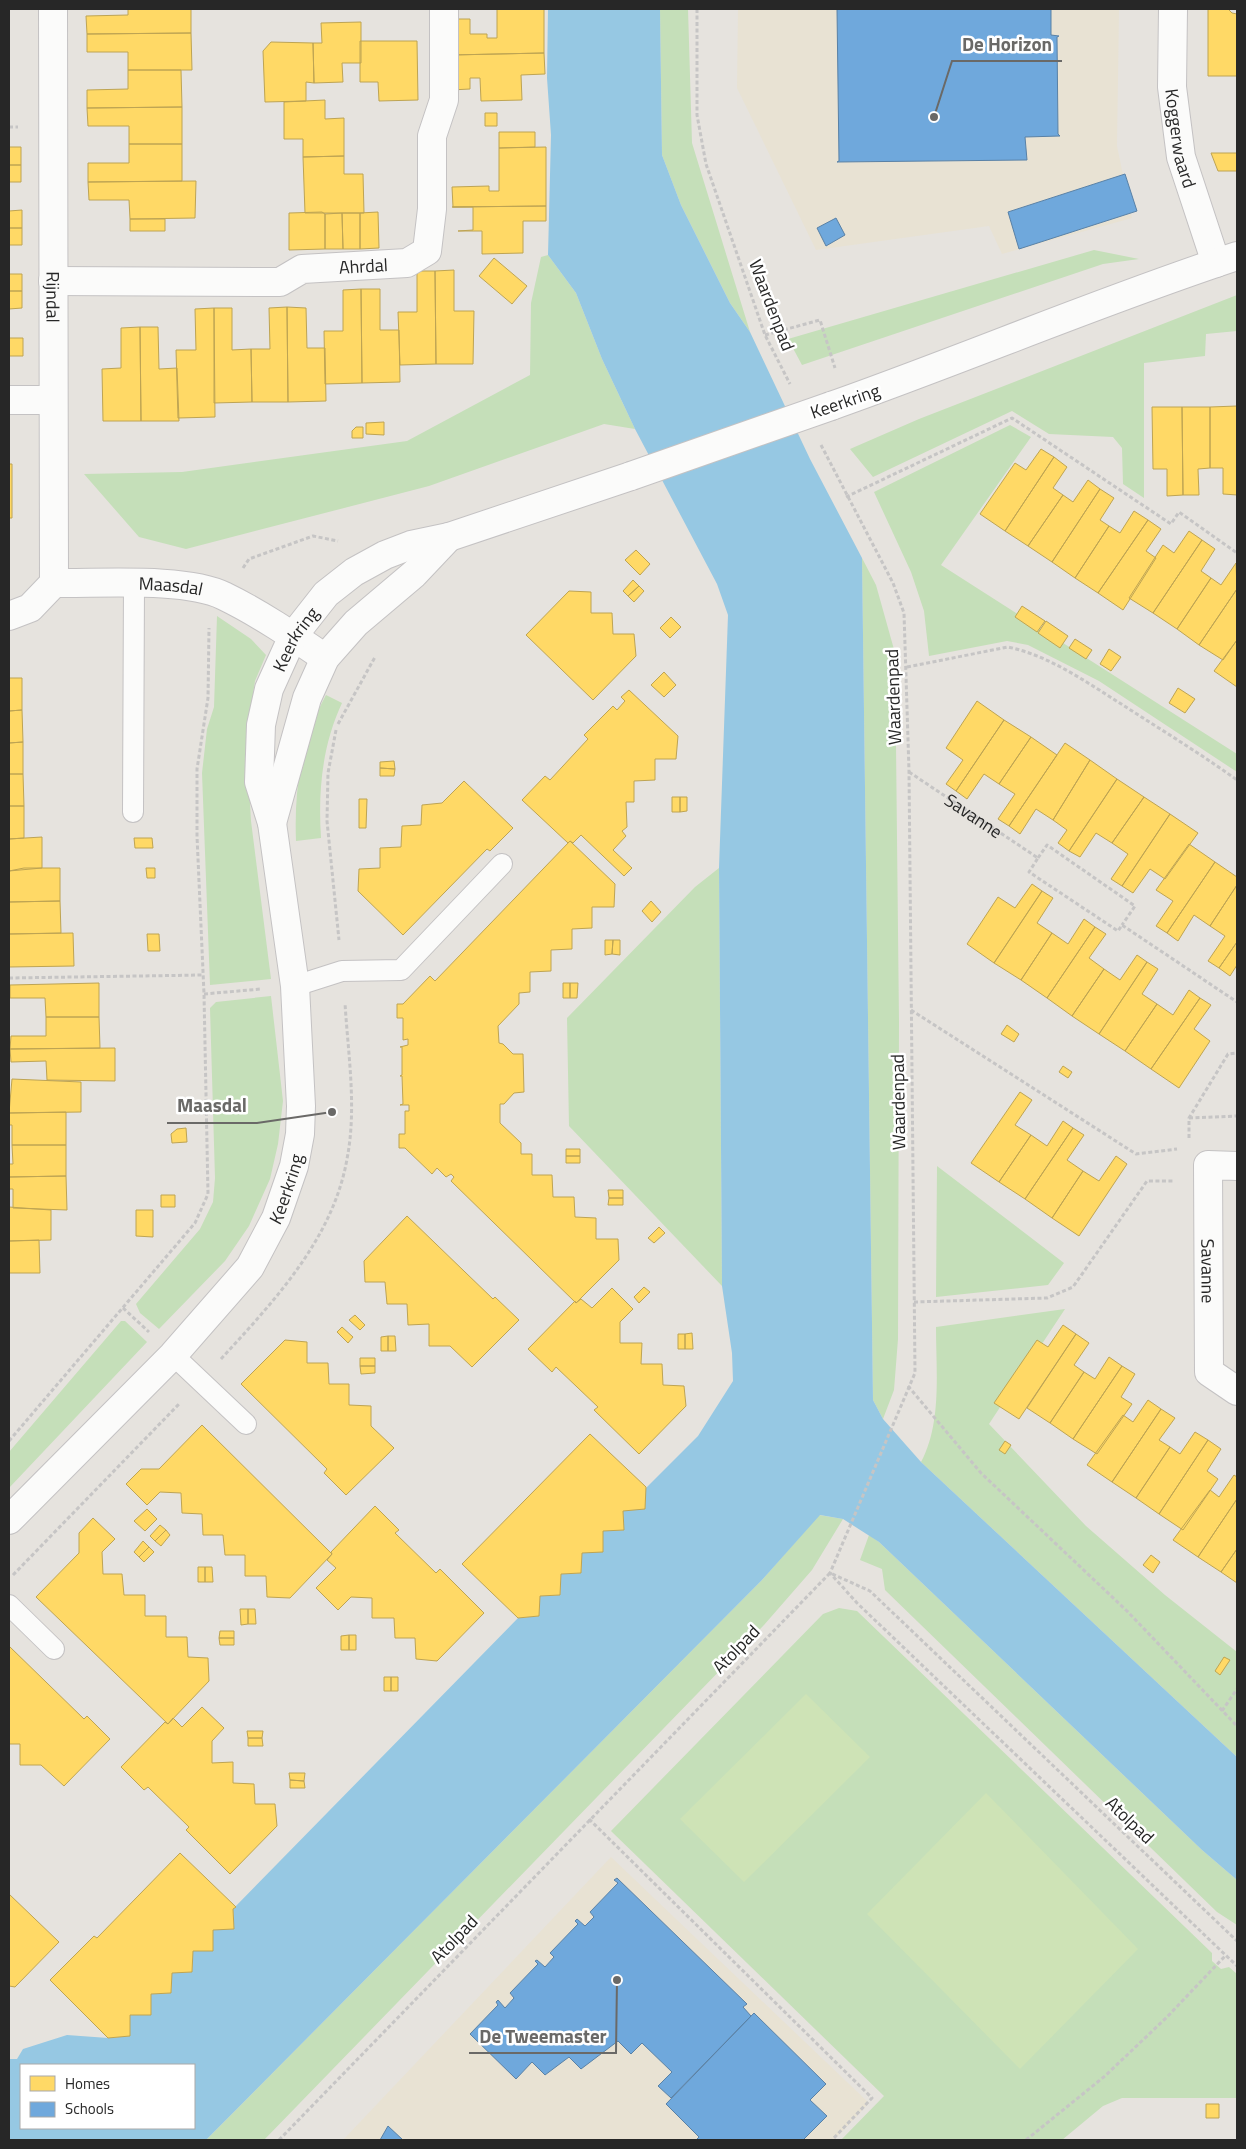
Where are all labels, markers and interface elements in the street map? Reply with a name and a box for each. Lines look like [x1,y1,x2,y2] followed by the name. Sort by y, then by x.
[952,27,1062,61] callout: De Horizon
[962,29,1052,58] text: De Horizon
[1159,87,1204,191] street label: Koggerwaard
[338,251,389,280] street label: Ahrdal
[742,255,802,355] street label: Waardenpad
[40,271,67,323] street label: Rijndal
[807,376,883,426] street label: Keerkring
[138,569,206,602] street label: Maasdal
[265,600,325,676] street label: Keerkring
[878,649,908,745] street label: Waardenpad
[939,786,1008,844] street label: Savanne
[884,1054,912,1150] street label: Waardenpad
[167,1089,257,1123] callout: Maasdal
[177,1090,247,1119] text: Maasdal
[262,1152,309,1229] street label: Keerkring
[1195,1239,1222,1303] street label: Savanne
[706,1619,766,1679] street label: Atolpad
[1100,1790,1160,1850] street label: Atolpad
[424,1909,484,1969] street label: Atolpad
[469,2019,616,2053] callout: De Tweemaster
[479,2021,607,2050] text: De Tweemaster
[20,2064,195,2129] legend
[65,2072,110,2095] text: Homes
[65,2097,114,2120] text: Schools

